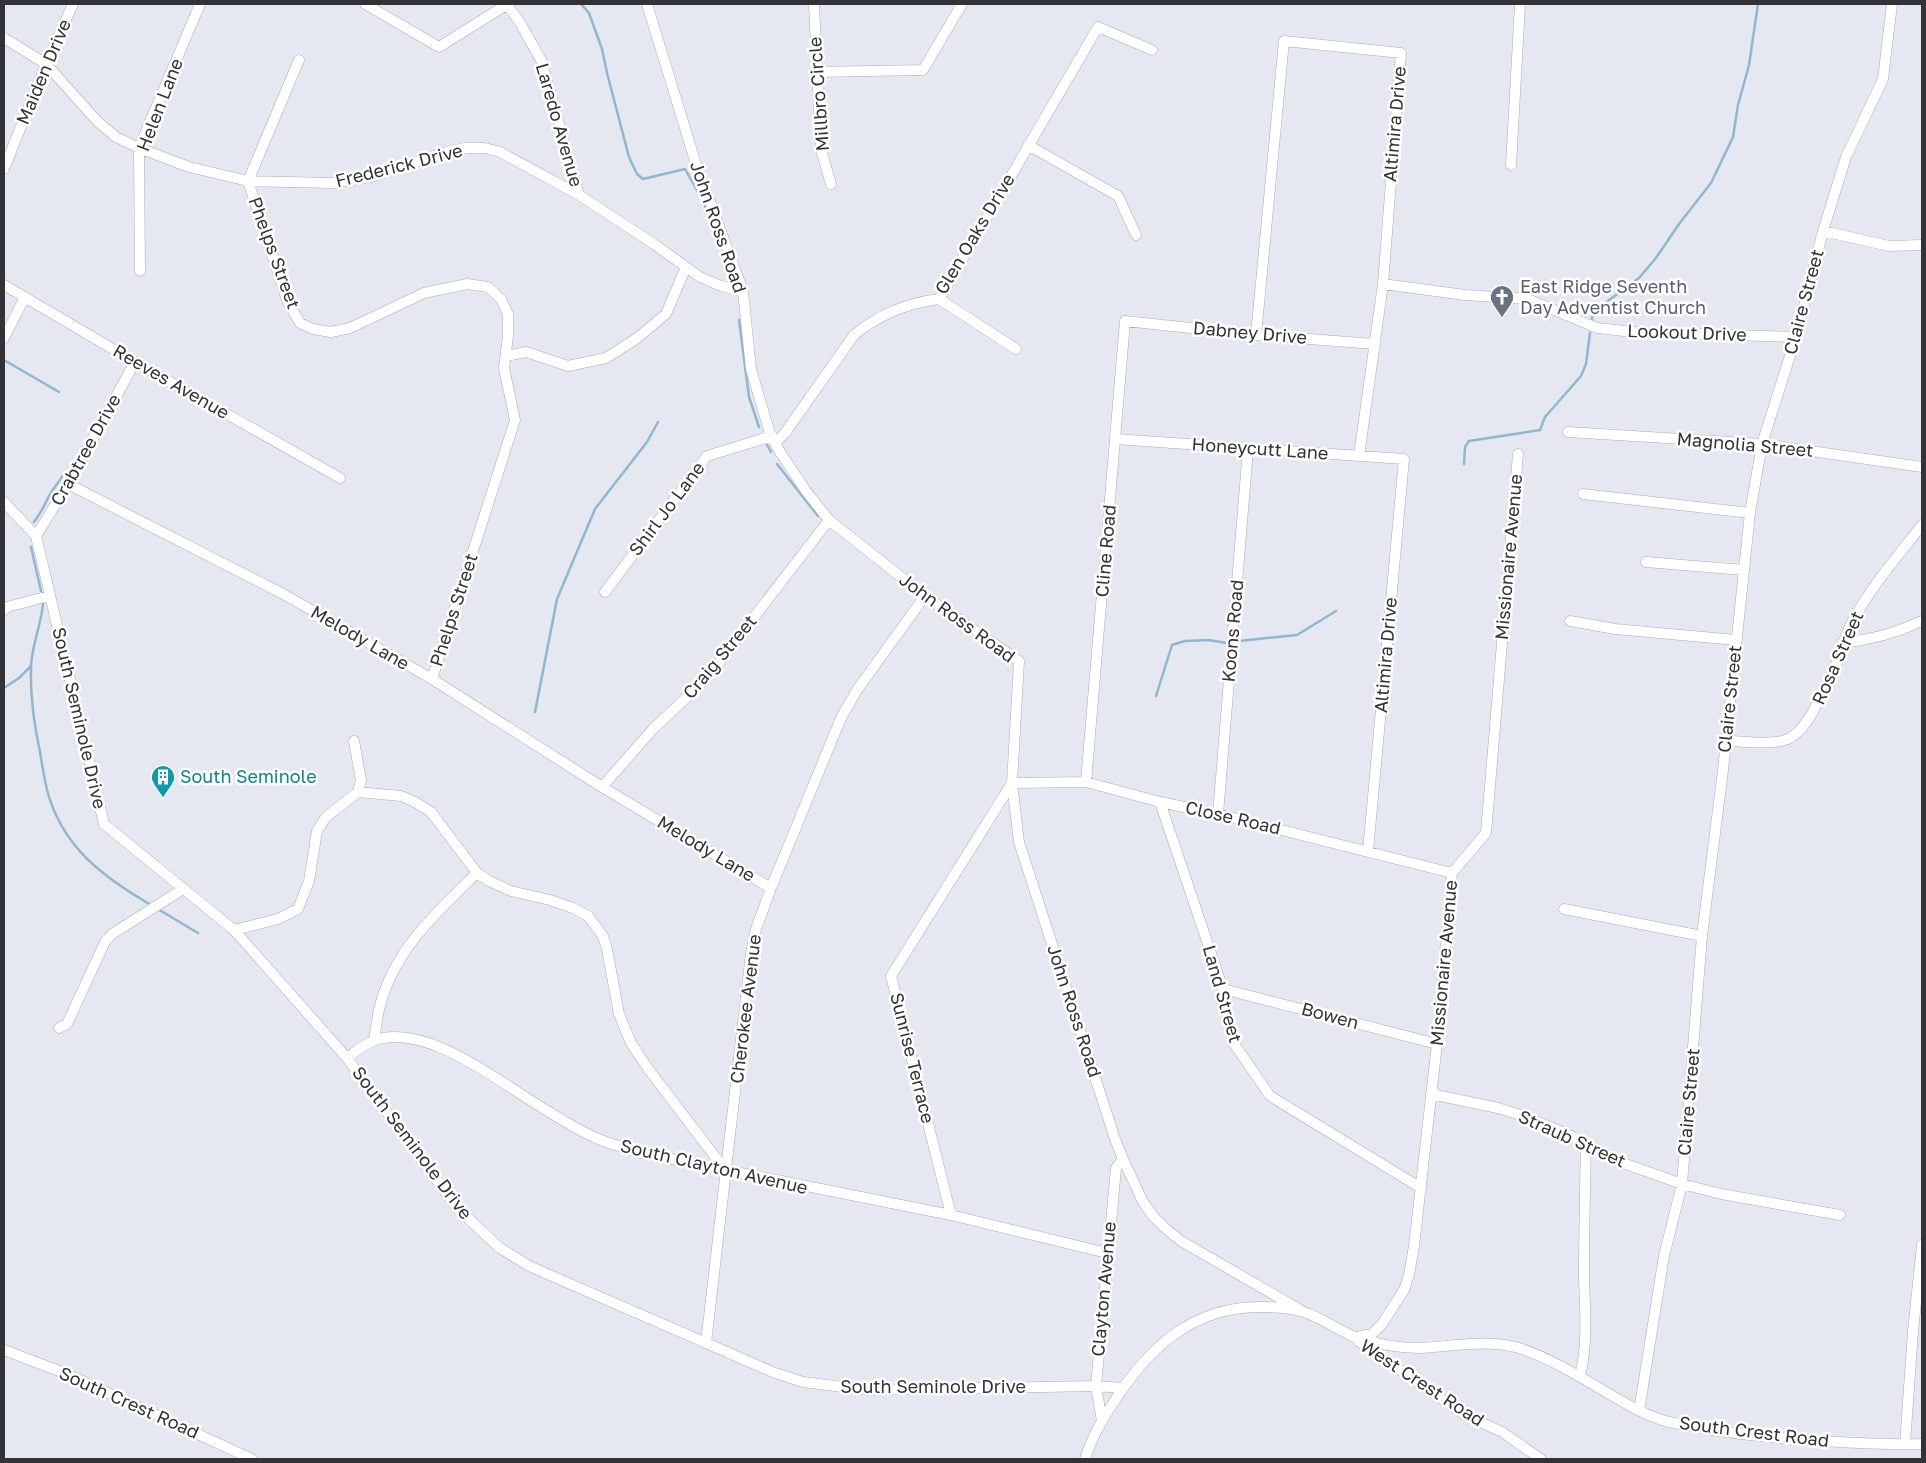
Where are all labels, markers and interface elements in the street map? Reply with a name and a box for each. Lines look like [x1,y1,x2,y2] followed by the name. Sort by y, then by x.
[11,16,75,128] street label: Maiden Drive
[803,36,833,152] street label: Millbro Circle
[131,55,187,154] street label: Helen Lane
[532,60,588,189] street label: Laredo Avenue
[1378,65,1410,183] street label: Altimira Drive
[333,139,465,191] street label: Frederick Drive
[686,158,752,295] street label: John Ross Road
[930,169,1019,298] street label: Glen Oaks Drive
[245,194,305,312] street label: Phelps Street
[1778,247,1828,357] street label: Claire Street
[1520,275,1706,318] place label: East Ridge Seventh Day Adventist Church
[1489,284,1515,318] church icon: East Ridge Seventh Day Adventist Church
[1192,316,1308,348] street label: Dabney Drive
[1627,319,1747,345] street label: Lookout Drive
[110,339,233,423] street label: Reeves Avenue
[45,390,125,509] street label: Crabtree Drive
[1676,427,1814,461] street label: Magnolia Street
[1191,432,1329,464] street label: Honeycutt Lane
[624,457,709,560] street label: Shirl Jo Lane
[1490,473,1526,641] street label: Missionaire Avenue
[1090,504,1120,598] street label: Cline Road
[424,550,482,669] street label: Phelps Street
[895,568,1020,667] street label: John Ross Road
[1217,579,1247,683] street label: Koons Road
[1369,596,1401,714] street label: Altimira Drive
[307,600,414,674] street label: Melody Lane
[1807,607,1868,708] street label: Rosa Street
[678,610,761,703] street label: Craig Street
[48,625,112,811] street label: South Seminole Drive
[1712,644,1746,754] street label: Claire Street
[150,764,176,798] building icon: South Seminole
[180,765,317,787] place label: South Seminole
[1183,795,1283,839] street label: Close Road
[654,810,759,886] street label: Melody Lane
[1425,879,1461,1047] street label: Missionaire Avenue
[725,933,765,1085] street label: Cherokee Avenue
[1043,942,1107,1080] street label: John Ross Road
[1199,942,1247,1045] street label: Land Street
[886,990,940,1125] street label: Sunrise Terrace
[1299,997,1361,1033] street label: Bowen
[1672,1047,1704,1157] street label: Claire Street
[348,1062,477,1223] street label: South Seminole Drive
[1515,1105,1629,1172] street label: Straub Street
[618,1134,810,1198] street label: South Clayton Avenue
[1086,1220,1120,1357] street label: Clayton Avenue
[1357,1334,1489,1430] street label: West Crest Road
[56,1361,203,1443] street label: South Crest Road
[840,1375,1026,1397] street label: South Seminole Drive
[1678,1411,1830,1451] street label: South Crest Road

